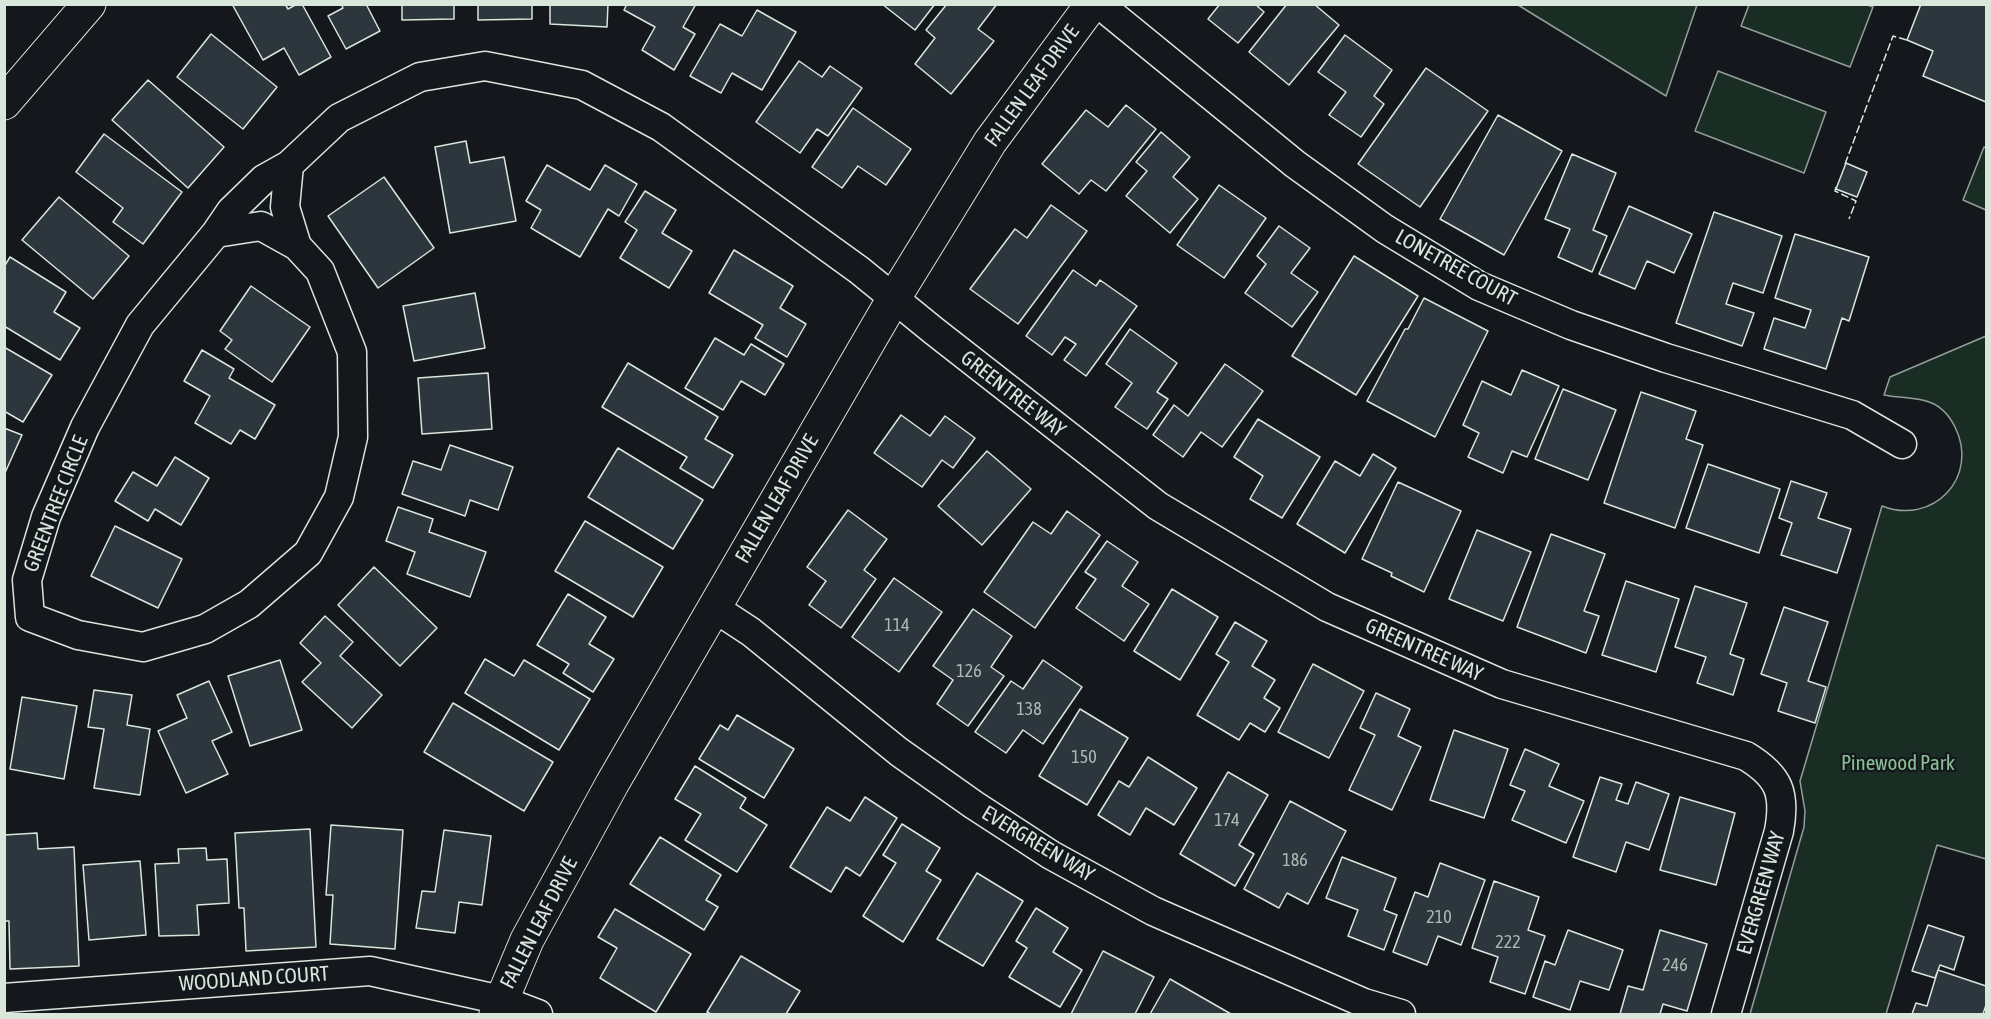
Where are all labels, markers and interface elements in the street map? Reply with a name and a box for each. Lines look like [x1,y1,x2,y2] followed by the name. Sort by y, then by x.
[979,20,1085,152] street label: FALLEN LEAF DRIVE
[1391,224,1521,312] street label: LONETREE COURT
[956,345,1070,443] street label: GREENTREE WAY
[730,430,824,568] street label: FALLEN LEAF DRIVE
[18,432,94,576] street label: GREENTREE CIRCLE
[1361,613,1487,687] street label: GREENTREE WAY
[884,614,910,636] house number: 114
[956,660,982,682] house number: 126
[1016,698,1042,720] house number: 138
[1071,746,1097,768] house number: 150
[1841,750,1955,776] park label: Pinewood Park
[977,801,1099,887] street label: EVERGREEN WAY
[1214,809,1240,831] house number: 174
[1731,829,1791,957] street label: EVERGREEN WAY
[1282,849,1308,871] house number: 186
[495,853,583,993] street label: FALLEN LEAF DRIVE
[1426,906,1452,928] house number: 210
[1495,931,1521,953] house number: 222
[1662,954,1688,976] house number: 246
[178,961,330,997] street label: WOODLAND COURT

